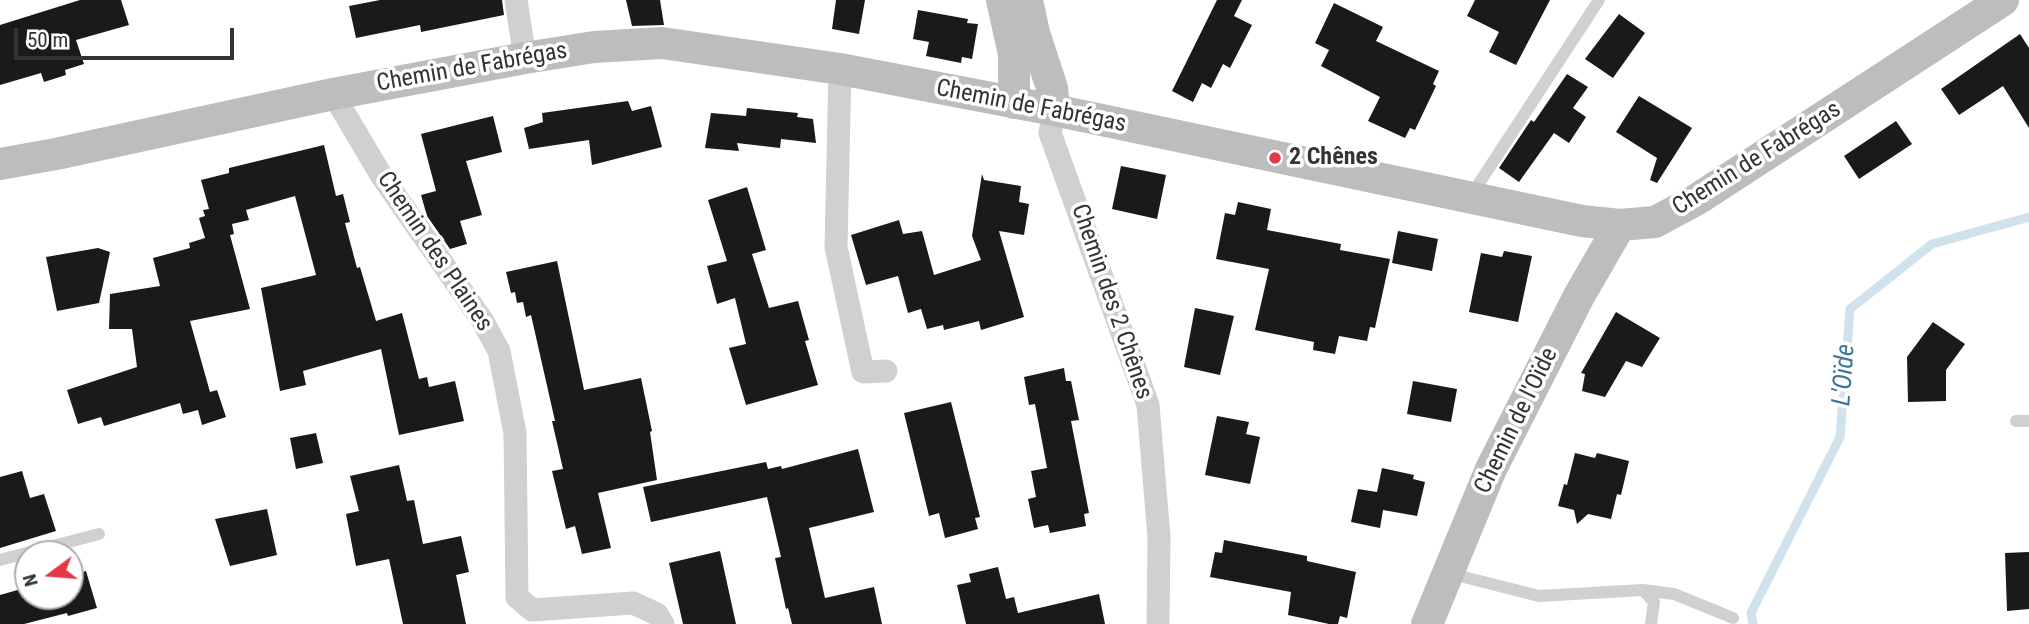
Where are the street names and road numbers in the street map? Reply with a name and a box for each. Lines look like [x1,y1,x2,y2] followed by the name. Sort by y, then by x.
[375,37,569,99] street label: Chemin de Fabrégas
[934,74,1128,140] street label: Chemin de Fabrégas
[1668,96,1846,222] street label: Chemin de Fabrégas
[370,167,498,337] street label: Chemin des Plaines
[1064,201,1158,403] street label: Chemin des 2 Chênes
[1469,343,1565,499] street label: Chemin de l'Oïde

